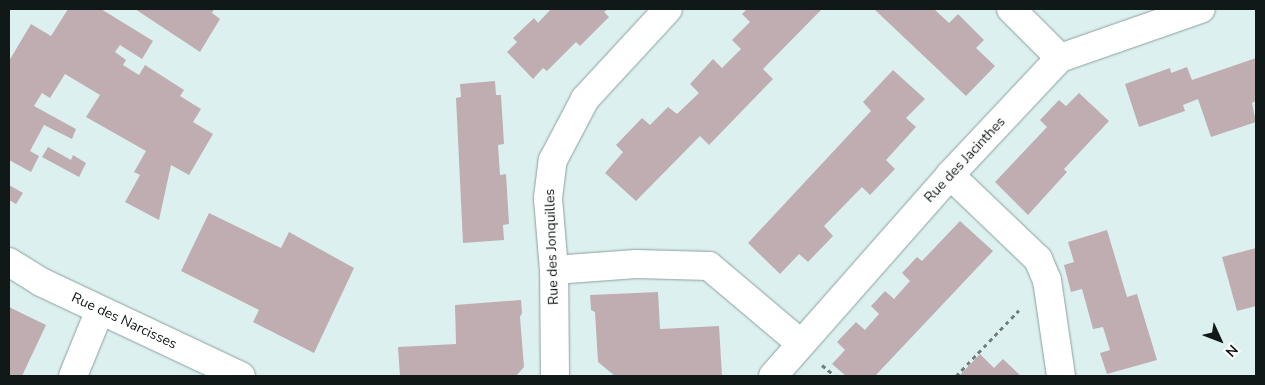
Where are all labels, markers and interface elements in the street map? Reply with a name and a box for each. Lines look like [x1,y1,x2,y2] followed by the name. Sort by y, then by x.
[921,114,1009,206] street label: Rue des Jacinthes
[542,189,562,305] street label: Rue des Jonquilles
[69,289,179,353] street label: Rue des Narcisses
[1195,315,1245,365] north arrow
[1221,340,1242,361] text: N

